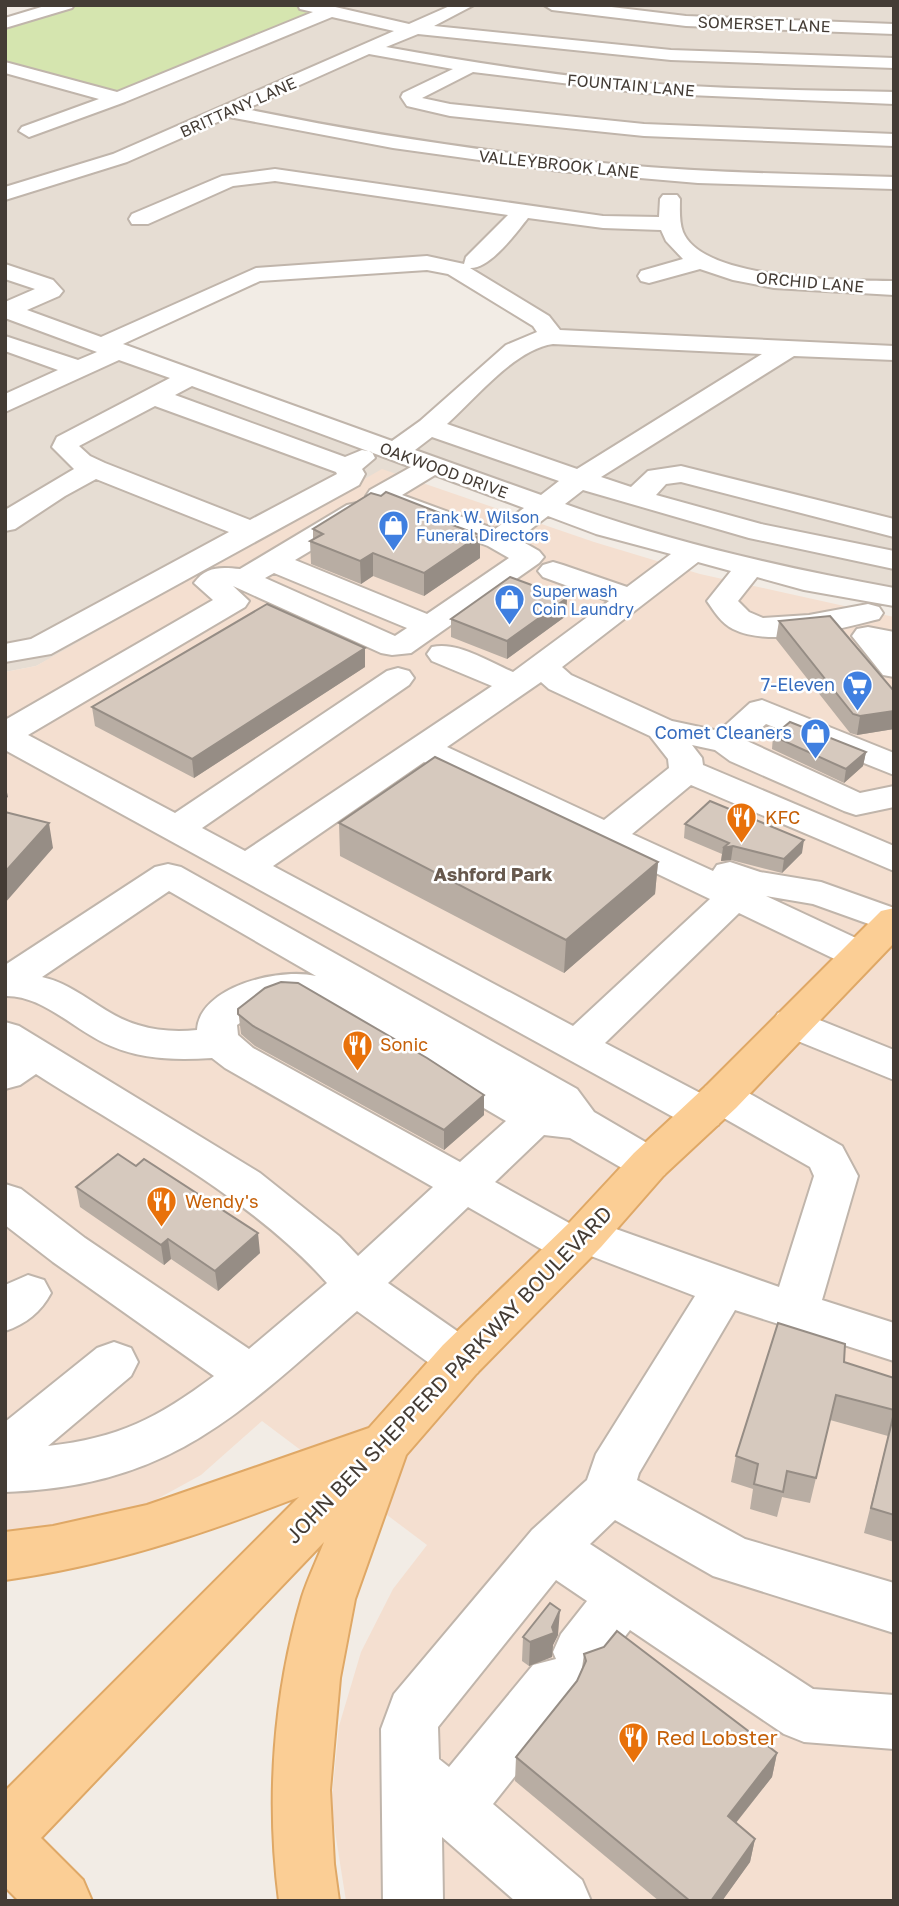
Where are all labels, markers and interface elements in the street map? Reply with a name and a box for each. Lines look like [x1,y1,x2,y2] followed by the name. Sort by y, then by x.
[697,12,831,36] street label: SOMERSET LANE
[566,69,696,101] street label: FOUNTAIN LANE
[177,72,299,142] street label: BRITTANY LANE
[478,146,640,182] street label: VALLEYBROOK LANE
[755,267,865,297] street label: ORCHID LANE
[377,437,511,503] street label: OAKWOOD DRIVE
[416,507,549,545] place label: Frank W. Wilson Funeral Directors
[376,509,410,553] shop icon: Frank W. Wilson Funeral Directors
[532,581,634,619] place label: Superwash Coin Laundry
[492,583,526,627] shop icon: Superwash Coin Laundry
[841,668,875,712] supermarket icon: 7-Eleven
[761,673,835,695] place label: 7-Eleven
[798,716,832,760] shop icon: Comet Cleaners
[654,721,792,743] place label: Comet Cleaners
[725,801,759,845] restaurant icon: KFC
[765,806,800,828] place label: KFC
[433,862,553,885] district label: Ashford Park
[340,1028,374,1072] restaurant icon: Sonic
[380,1033,428,1055] place label: Sonic
[145,1185,179,1229] restaurant icon: Wendy's
[185,1190,258,1212] place label: Wendy's
[280,1200,617,1548] street label: JOHN BEN SHEPPERD PARKWAY BOULEVARD
[616,1721,650,1765] restaurant icon: Red Lobster
[656,1724,778,1750] place label: Red Lobster

